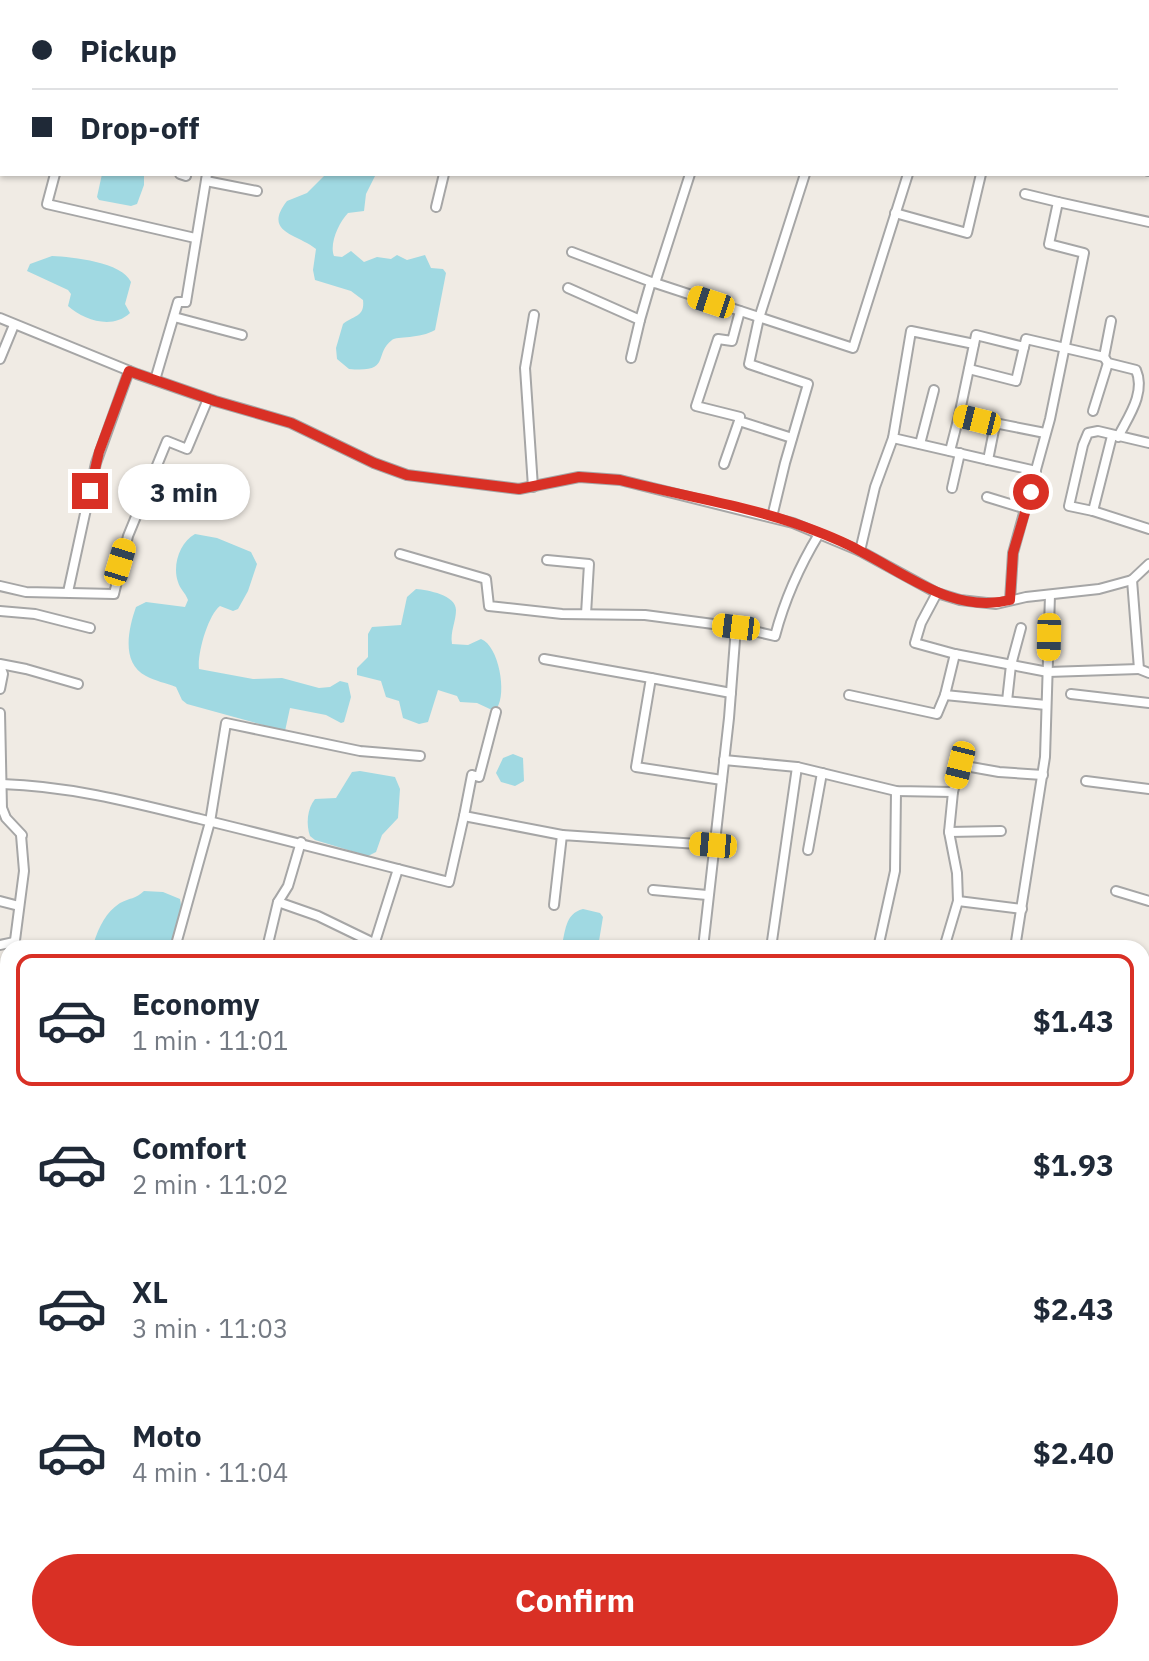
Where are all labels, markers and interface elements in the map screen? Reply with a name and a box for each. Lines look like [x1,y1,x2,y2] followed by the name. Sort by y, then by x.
[80,31,177,70] text: Pickup
[80,108,199,147] text: Drop-off
[684,283,738,321] car
[951,403,1003,437] car
[118,463,250,519] callout: 3 min
[72,473,108,509] route end
[1013,474,1049,510] route start
[150,475,218,509] text: 3 min
[102,536,138,588] car
[711,612,761,642] car
[1037,613,1061,661] car
[943,739,977,791] car
[688,831,738,859] car
[36,984,108,1056] icon: car
[132,984,260,1023] text: Economy
[1033,1001,1114,1040] text: $1.43
[132,1023,288,1057] text: 1 min · 11:01
[36,1128,108,1200] icon: car
[132,1128,247,1167] text: Comfort
[1033,1145,1114,1184] text: $1.93
[132,1167,288,1201] text: 2 min · 11:02
[36,1272,108,1344] icon: car
[132,1272,168,1311] text: XL
[1033,1289,1114,1328] text: $2.43
[132,1311,288,1345] text: 3 min · 11:03
[36,1416,108,1488] icon: car
[132,1416,202,1455] text: Moto
[1033,1433,1114,1472] text: $2.40
[132,1455,288,1489] text: 4 min · 11:04
[32,1554,1118,1646] button: Confirm

